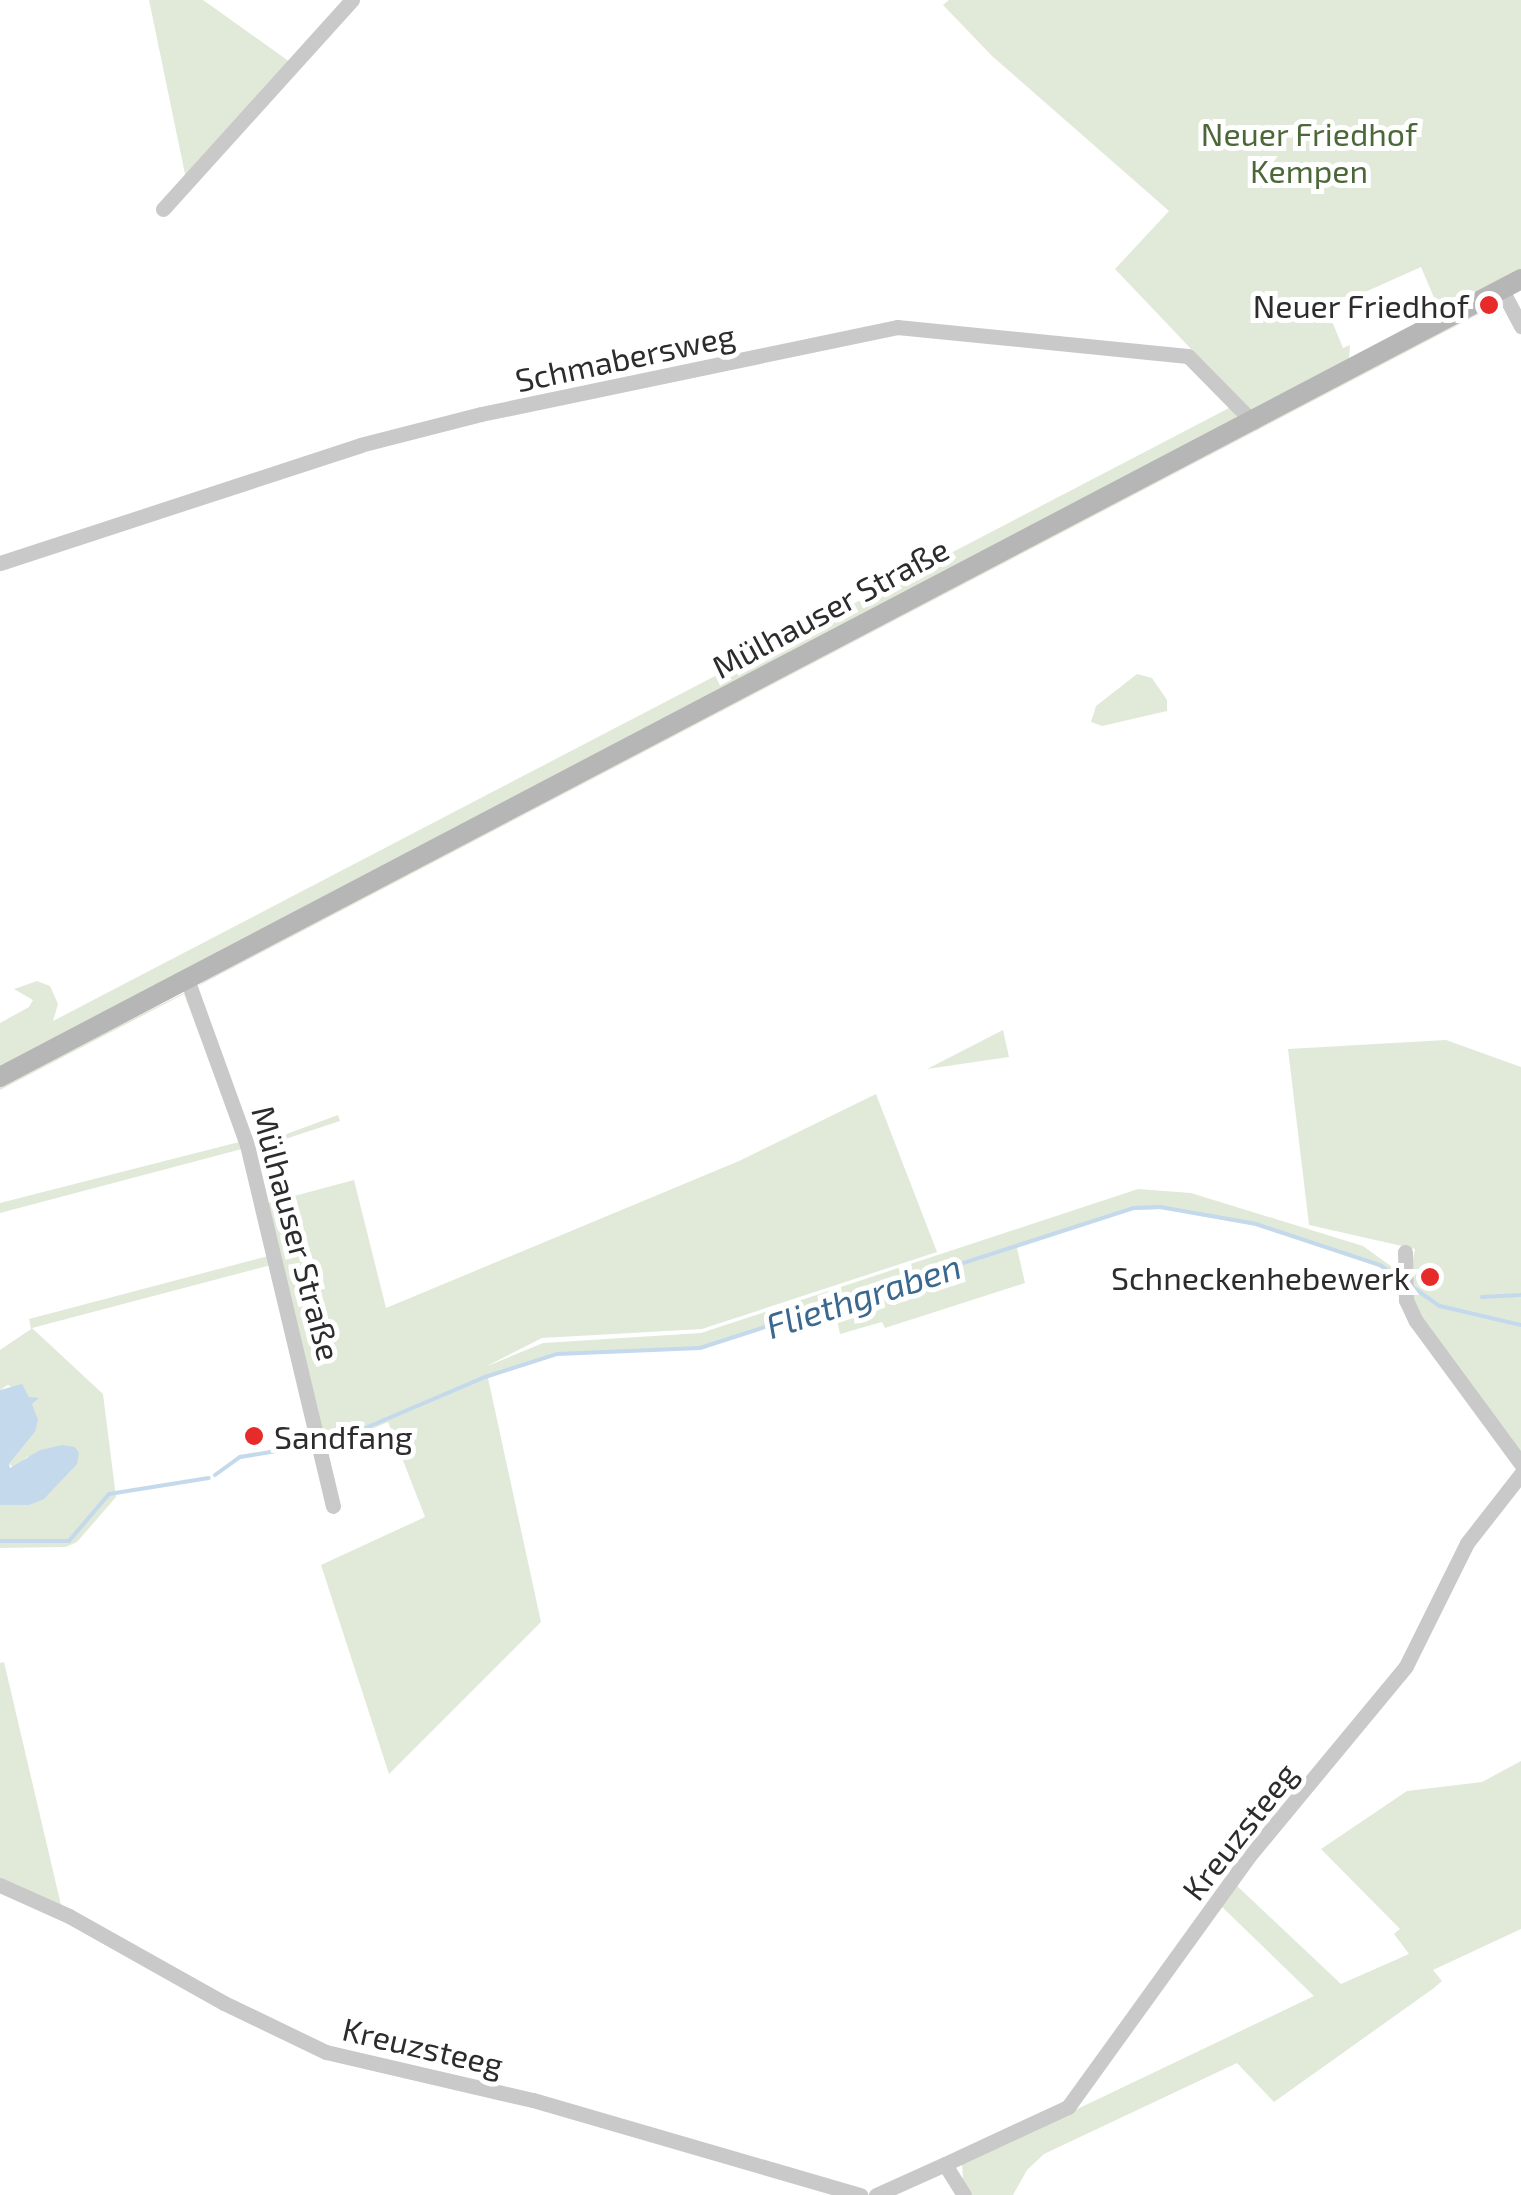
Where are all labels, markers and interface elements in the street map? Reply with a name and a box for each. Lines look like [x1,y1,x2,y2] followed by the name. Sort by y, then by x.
[1200,115,1418,190] park label: Neuer Friedhof Kempen
[1252,286,1469,324] place label: Neuer Friedhof
[1478,294,1500,316] marker: Neuer Friedhof
[512,315,738,399] street label: Schmabersweg
[705,528,955,686] street label: Mülhauser Straße
[244,1101,350,1365] street label: Mülhauser Straße
[760,1244,966,1346] water label: Fliethgraben
[1111,1258,1410,1296] place label: Schneckenhebewerk
[1419,1266,1441,1288] marker: Schneckenhebewerk
[274,1417,413,1455] place label: Sandfang
[243,1425,265,1447] marker: Sandfang
[1173,1755,1305,1907] street label: Kreuzsteeg
[339,2009,507,2083] street label: Kreuzsteeg

